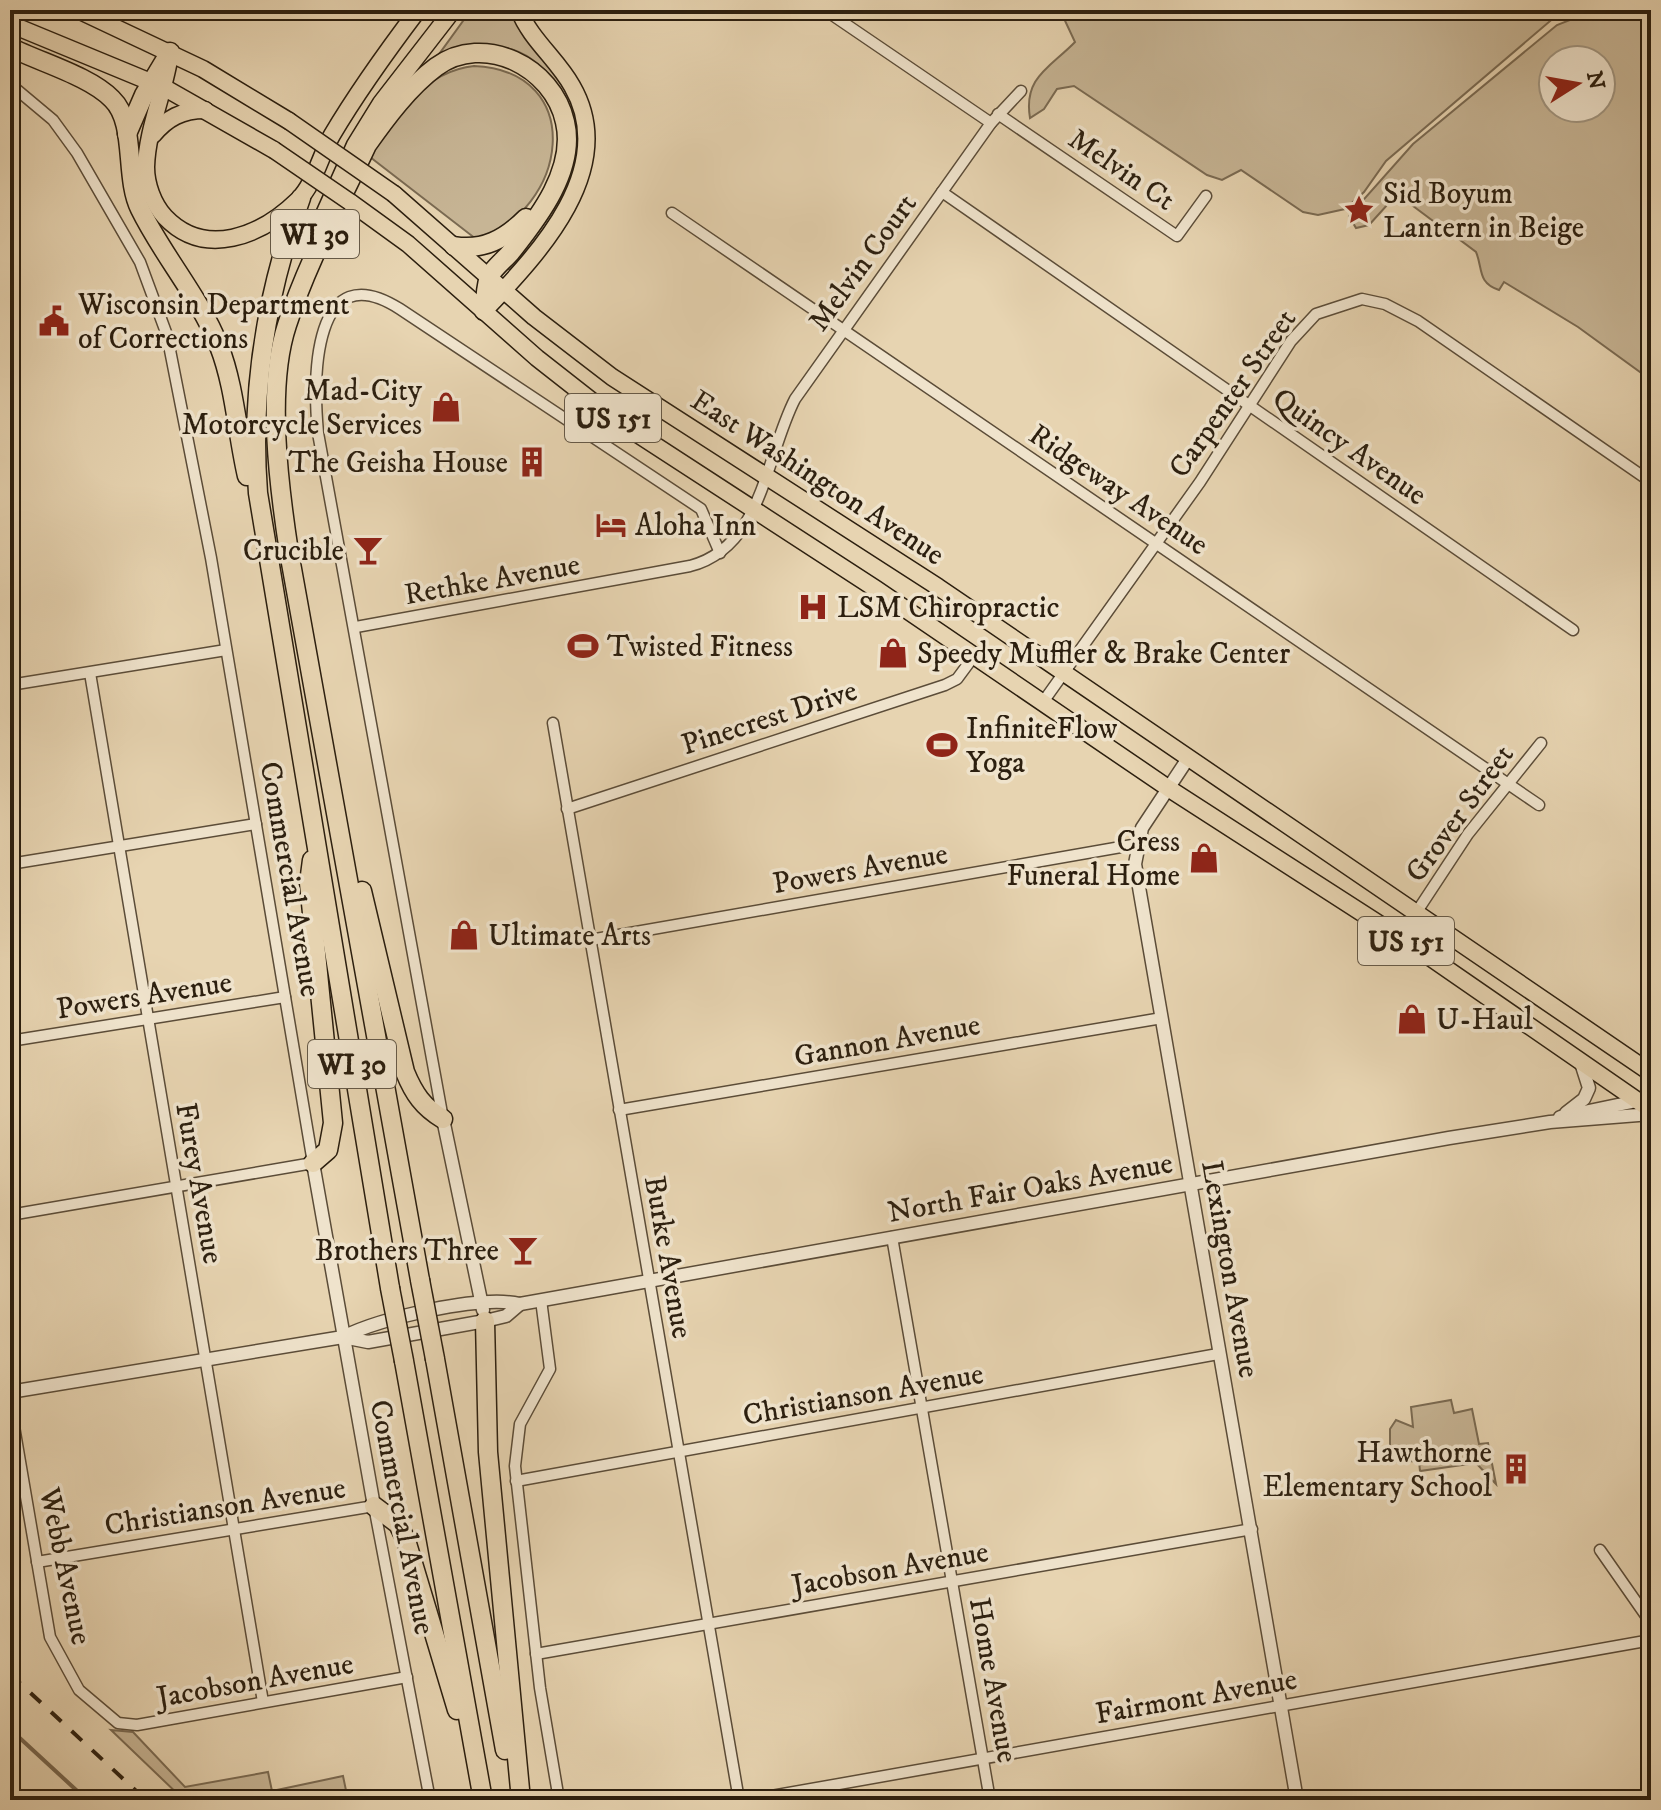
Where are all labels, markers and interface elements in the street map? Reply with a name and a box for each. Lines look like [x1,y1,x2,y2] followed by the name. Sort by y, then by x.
[1537,44,1617,124] north arrow
[1580,69,1610,92] text: N
[1061,121,1182,219] street label: Melvin Ct
[1383,176,1584,247] place label: Sid Boyum Lantern in Beige
[801,187,926,339] street label: Melvin Court
[1342,193,1376,227] place icon: Sid Boyum Lantern in Beige
[271,210,359,258] road number: WI 30
[77,287,350,358] place label: Wisconsin Department of Corrections
[1161,302,1305,485] street label: Carpenter Street
[37,304,71,338] public building icon: Wisconsin Department of Corrections
[182,373,423,444] place label: Mad-City Motorcycle Services
[1265,380,1434,514] street label: Quincy Avenue
[683,382,951,574] street label: East Washington Avenue
[429,390,463,424] shop icon: Mad-City Motorcycle Services
[565,394,661,442] road number: US 151
[1021,417,1215,564] street label: Ridgeway Avenue
[288,445,508,482] place label: The Geisha House
[515,445,549,479] building icon: The Geisha House
[594,508,628,542] hotel icon: Aloha Inn
[635,508,756,545] place label: Aloha Inn
[243,533,344,570] place label: Crucible
[351,533,385,567] bar icon: Crucible
[402,547,583,614] street label: Rethke Avenue
[796,590,830,624] hospital icon: LSM Chiropractic
[837,590,1059,627] place label: LSM Chiropractic
[566,629,600,663] sports icon: Twisted Fitness
[607,629,793,666] place label: Twisted Fitness
[876,636,910,670] shop icon: Speedy Muffler & Brake Center
[917,636,1290,673] place label: Speedy Muffler & Brake Center
[677,673,862,764] street label: Pinecrest Drive
[966,711,1117,782] place label: InfiniteFlow Yoga
[925,728,959,762] sports icon: InfiniteFlow Yoga
[1398,738,1522,890] street label: Grover Street
[251,759,328,1000] street label: Commercial Avenue
[1006,824,1180,895] place label: Cress Funeral Home
[770,836,951,903] street label: Powers Avenue
[1187,841,1221,875] shop icon: Cress Funeral Home
[1358,917,1454,965] road number: US 151
[447,918,481,952] shop icon: Ultimate Arts
[488,918,651,955] place label: Ultimate Arts
[54,964,235,1029] street label: Powers Avenue
[1395,1002,1429,1036] shop icon: U-Haul
[1436,1002,1533,1039] place label: U-Haul
[791,1007,983,1076] street label: Gannon Avenue
[308,1040,396,1088] road number: WI 30
[166,1100,231,1267] street label: Furey Avenue
[885,1145,1176,1232] street label: North Fair Oaks Avenue
[1192,1158,1267,1381] street label: Lexington Avenue
[635,1173,700,1341] street label: Burke Avenue
[315,1233,499,1270] place label: Brothers Three
[506,1233,540,1267] bar icon: Brothers Three
[740,1356,986,1435] street label: Christianson Avenue
[361,1397,442,1638] street label: Commercial Avenue
[1263,1435,1492,1506] place label: Hawthorne Elementary School
[1499,1452,1533,1486] building icon: Hawthorne Elementary School
[102,1470,348,1545] street label: Christianson Avenue
[30,1483,99,1648] street label: Webb Avenue
[786,1534,991,1605] street label: Jacobson Avenue
[960,1595,1025,1766] street label: Home Avenue
[151,1646,356,1717] street label: Jacobson Avenue
[1092,1662,1300,1733] street label: Fairmont Avenue

